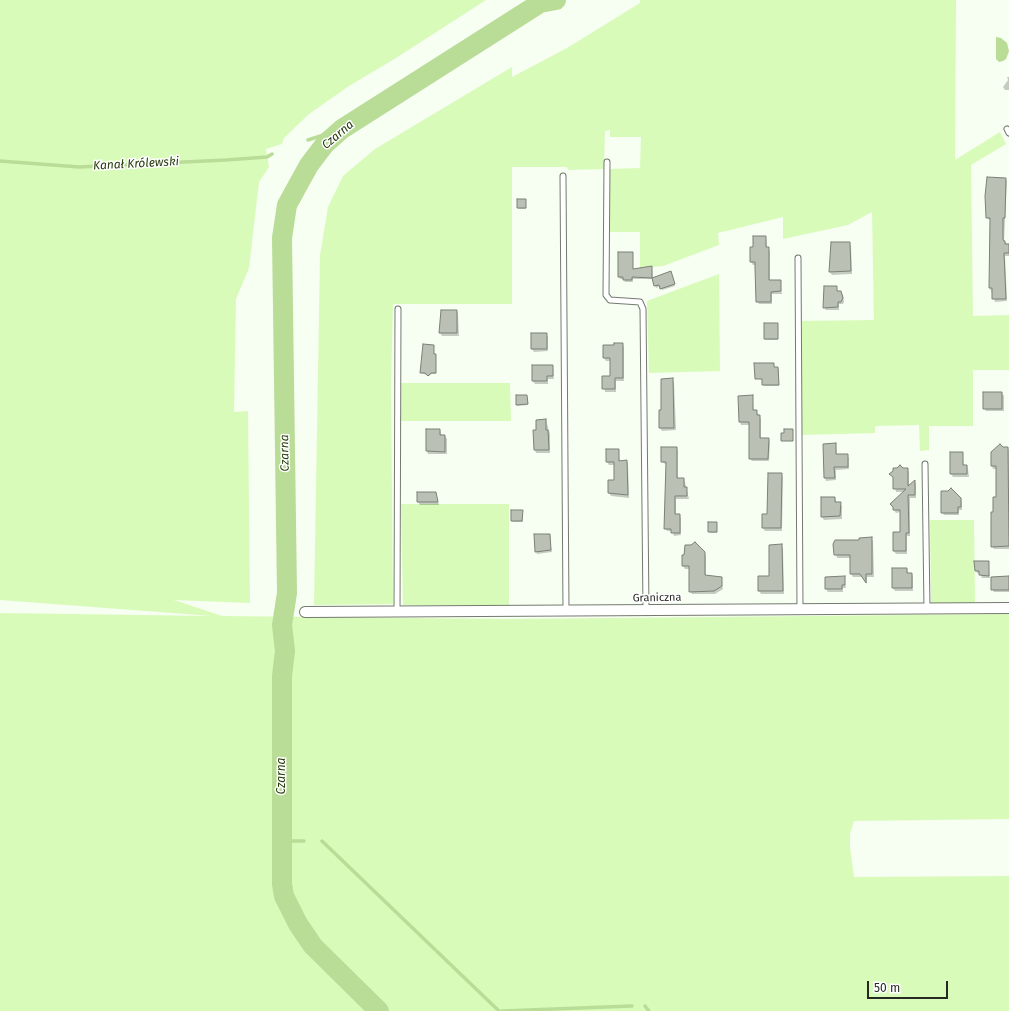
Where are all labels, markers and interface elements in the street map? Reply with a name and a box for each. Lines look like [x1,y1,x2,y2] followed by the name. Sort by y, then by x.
[319,118,357,152] water label: Czarna
[93,155,179,173] water label: Kanał Królewski
[277,434,293,472] water label: Czarna
[632,591,682,605] street label: Graniczna
[275,758,289,794] water label: Czarna
[869,973,950,999] scale bar
[874,981,900,995] text: 50 m

